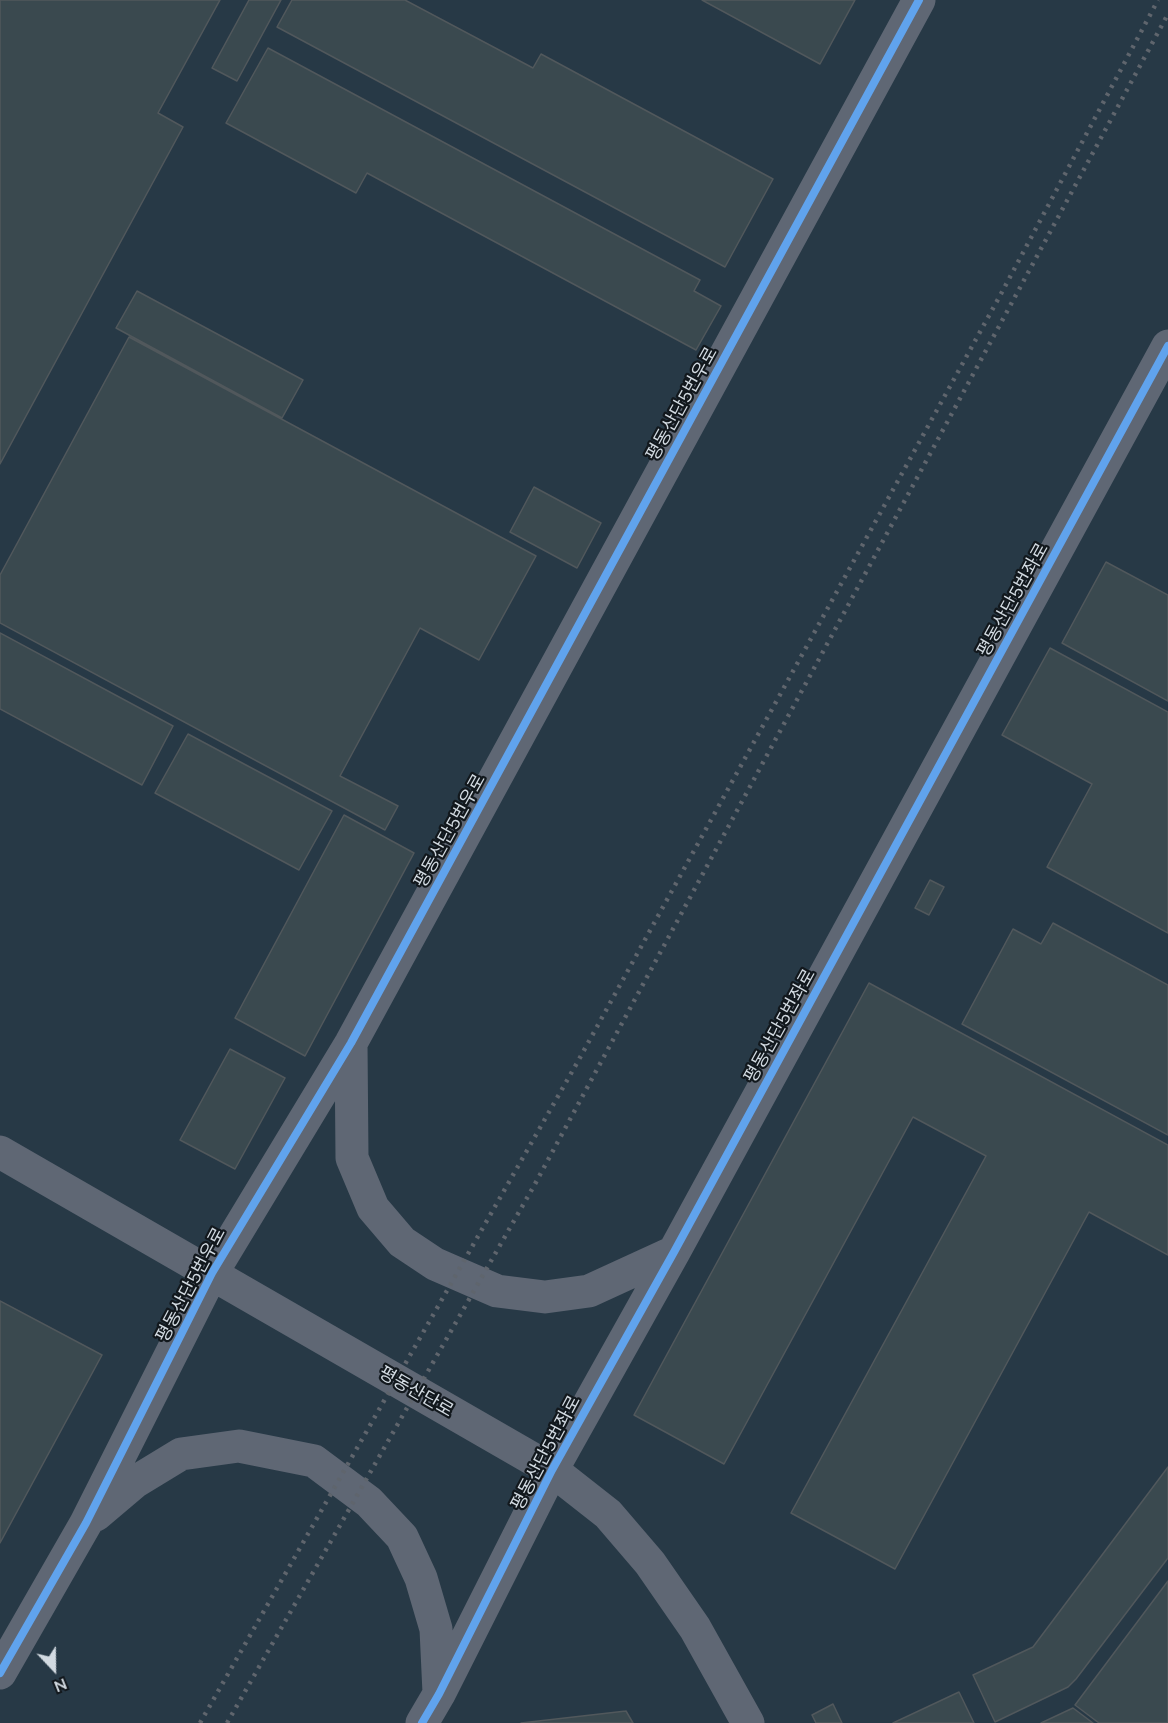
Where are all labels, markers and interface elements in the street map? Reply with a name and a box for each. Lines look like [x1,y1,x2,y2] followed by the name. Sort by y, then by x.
[642,343,722,465] street label: 평동산단5번우로
[973,539,1053,661] street label: 평동산단5번좌로
[410,770,490,892] street label: 평동산단5번우로
[740,965,820,1087] street label: 평동산단5번좌로
[152,1224,230,1346] street label: 평동산단5번우로
[375,1362,457,1422] street label: 평동산단로
[507,1392,585,1514] street label: 평동산단5번좌로
[24,1639,84,1699] north arrow
[51,1674,70,1697] text: N

